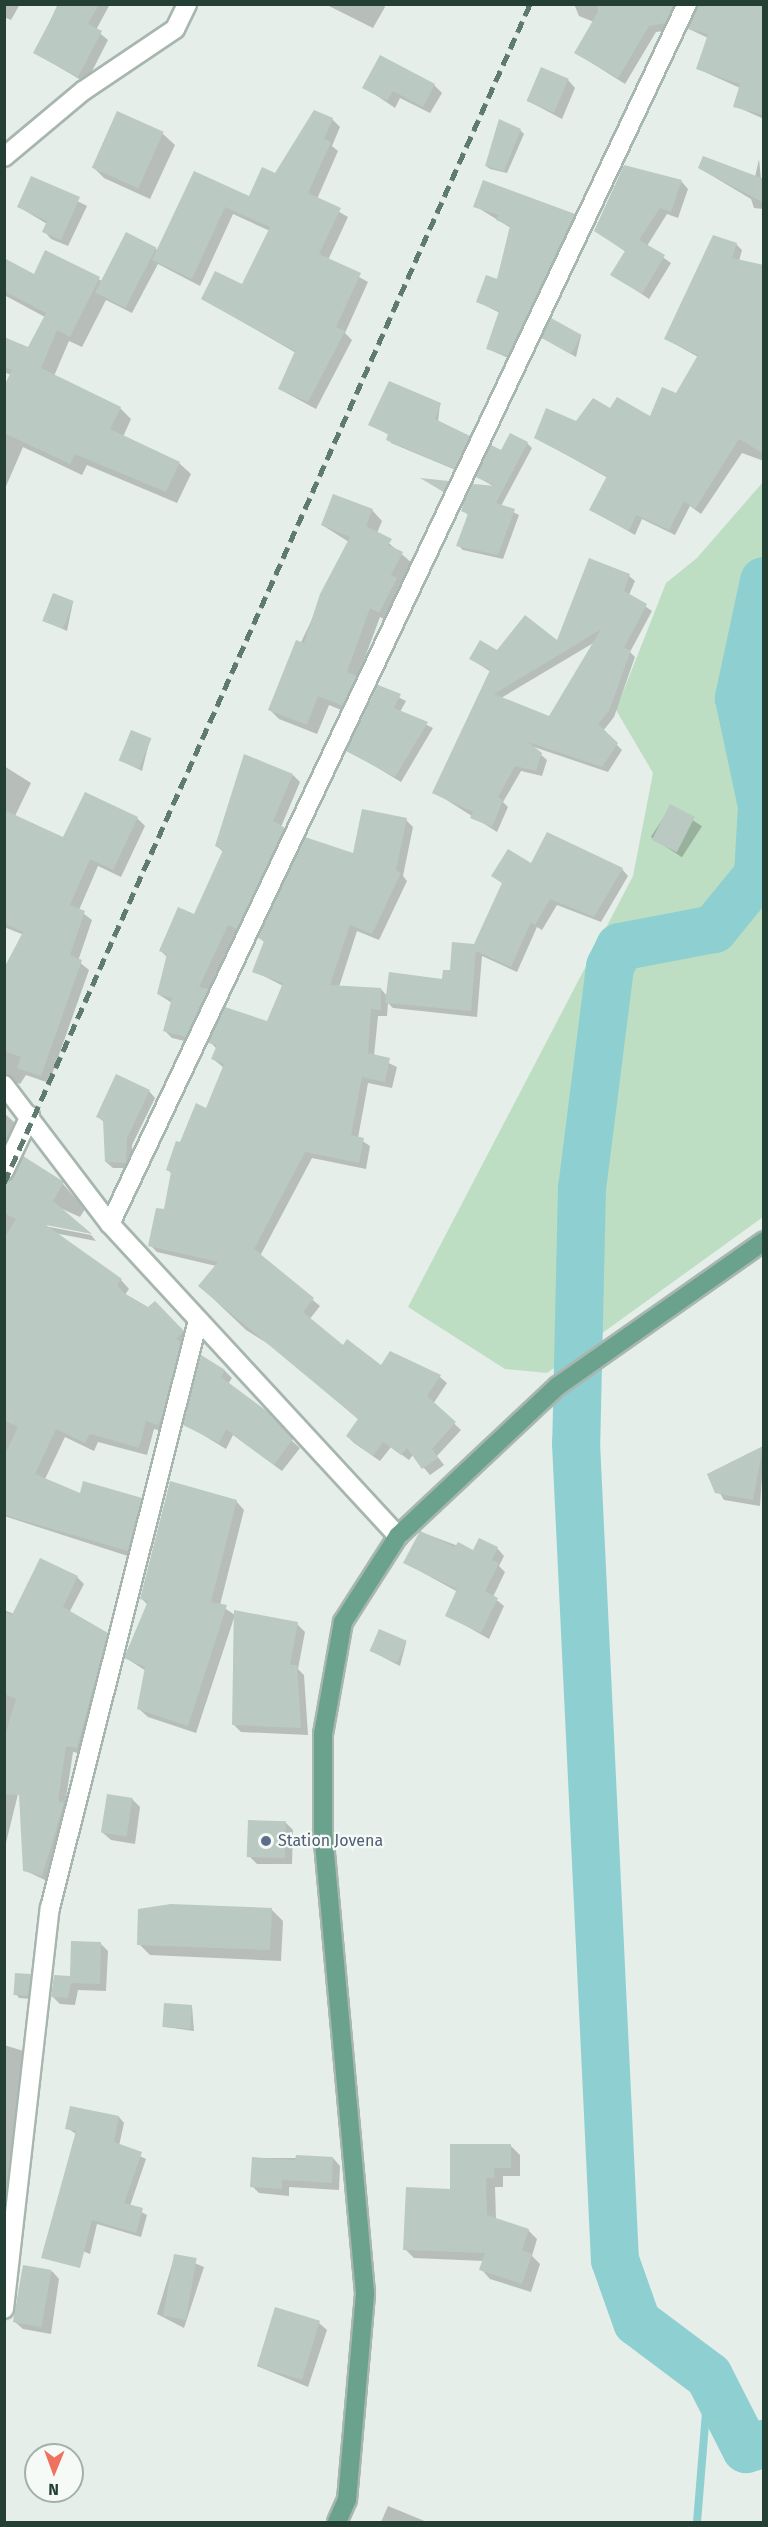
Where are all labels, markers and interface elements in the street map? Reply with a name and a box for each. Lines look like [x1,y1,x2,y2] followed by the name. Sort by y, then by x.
[278,1831,383,1851] place label: Station Jovena
[259,1834,273,1848] marker: Station Jovena
[24,2443,84,2503] north arrow
[48,2480,59,2499] text: N

